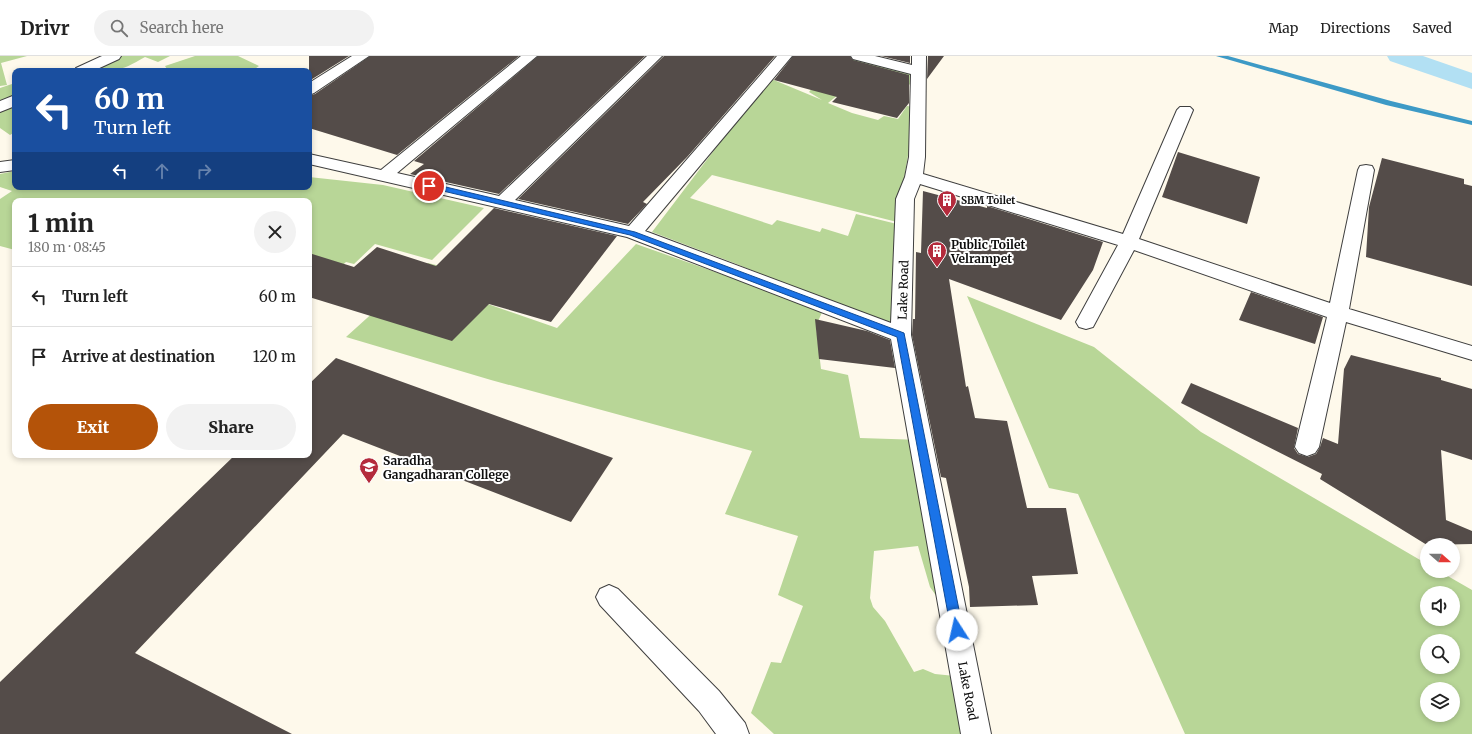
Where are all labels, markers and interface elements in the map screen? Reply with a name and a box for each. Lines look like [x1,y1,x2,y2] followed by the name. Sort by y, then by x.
[94,10,374,46] search box
[20,16,70,40] text: Drivr
[108,17,130,39] icon: search
[140,18,224,37] text: Search here
[1268,19,1298,37] text: Map
[1320,19,1390,37] text: Directions
[1412,19,1452,37] text: Saved
[94,81,164,117] text: 60 m
[28,84,80,136] icon: left
[94,116,171,139] text: Turn left
[109,160,131,182] icon: left
[151,160,173,182] icon: ahead
[193,160,215,182] icon: right
[412,169,446,203] pin
[418,175,440,197] icon: arrive
[936,189,958,217] building icon: SBM Toilet
[961,194,1015,207] place label: SBM Toilet
[28,208,94,239] text: 1 min
[254,211,296,253] button: close
[950,237,1025,266] place label: Public Toilet Velrampet
[28,239,106,256] text: 180 m · 08:45
[926,240,948,268] building icon: Public Toilet Velrampet
[894,260,912,320] street label: Lake Road
[28,286,50,308] icon: left
[62,287,128,306] text: Turn left
[259,287,296,306] text: 60 m
[28,346,50,368] icon: arrive
[62,347,215,366] text: Arrive at destination
[253,347,296,366] text: 120 m
[28,404,158,450] button: Exit
[166,404,296,450] button: Share
[383,453,509,482] place label: Saradha Gangadharan College
[358,456,380,484] school or university icon: Saradha Gangadharan College
[1420,538,1460,578] north arrow
[1420,538,1460,722] map controls
[1420,586,1460,626] button: sound
[936,609,978,651] position arrow
[1420,634,1460,674] button: search
[955,660,981,722] street label: Lake Road
[1420,682,1460,722] button: layers

